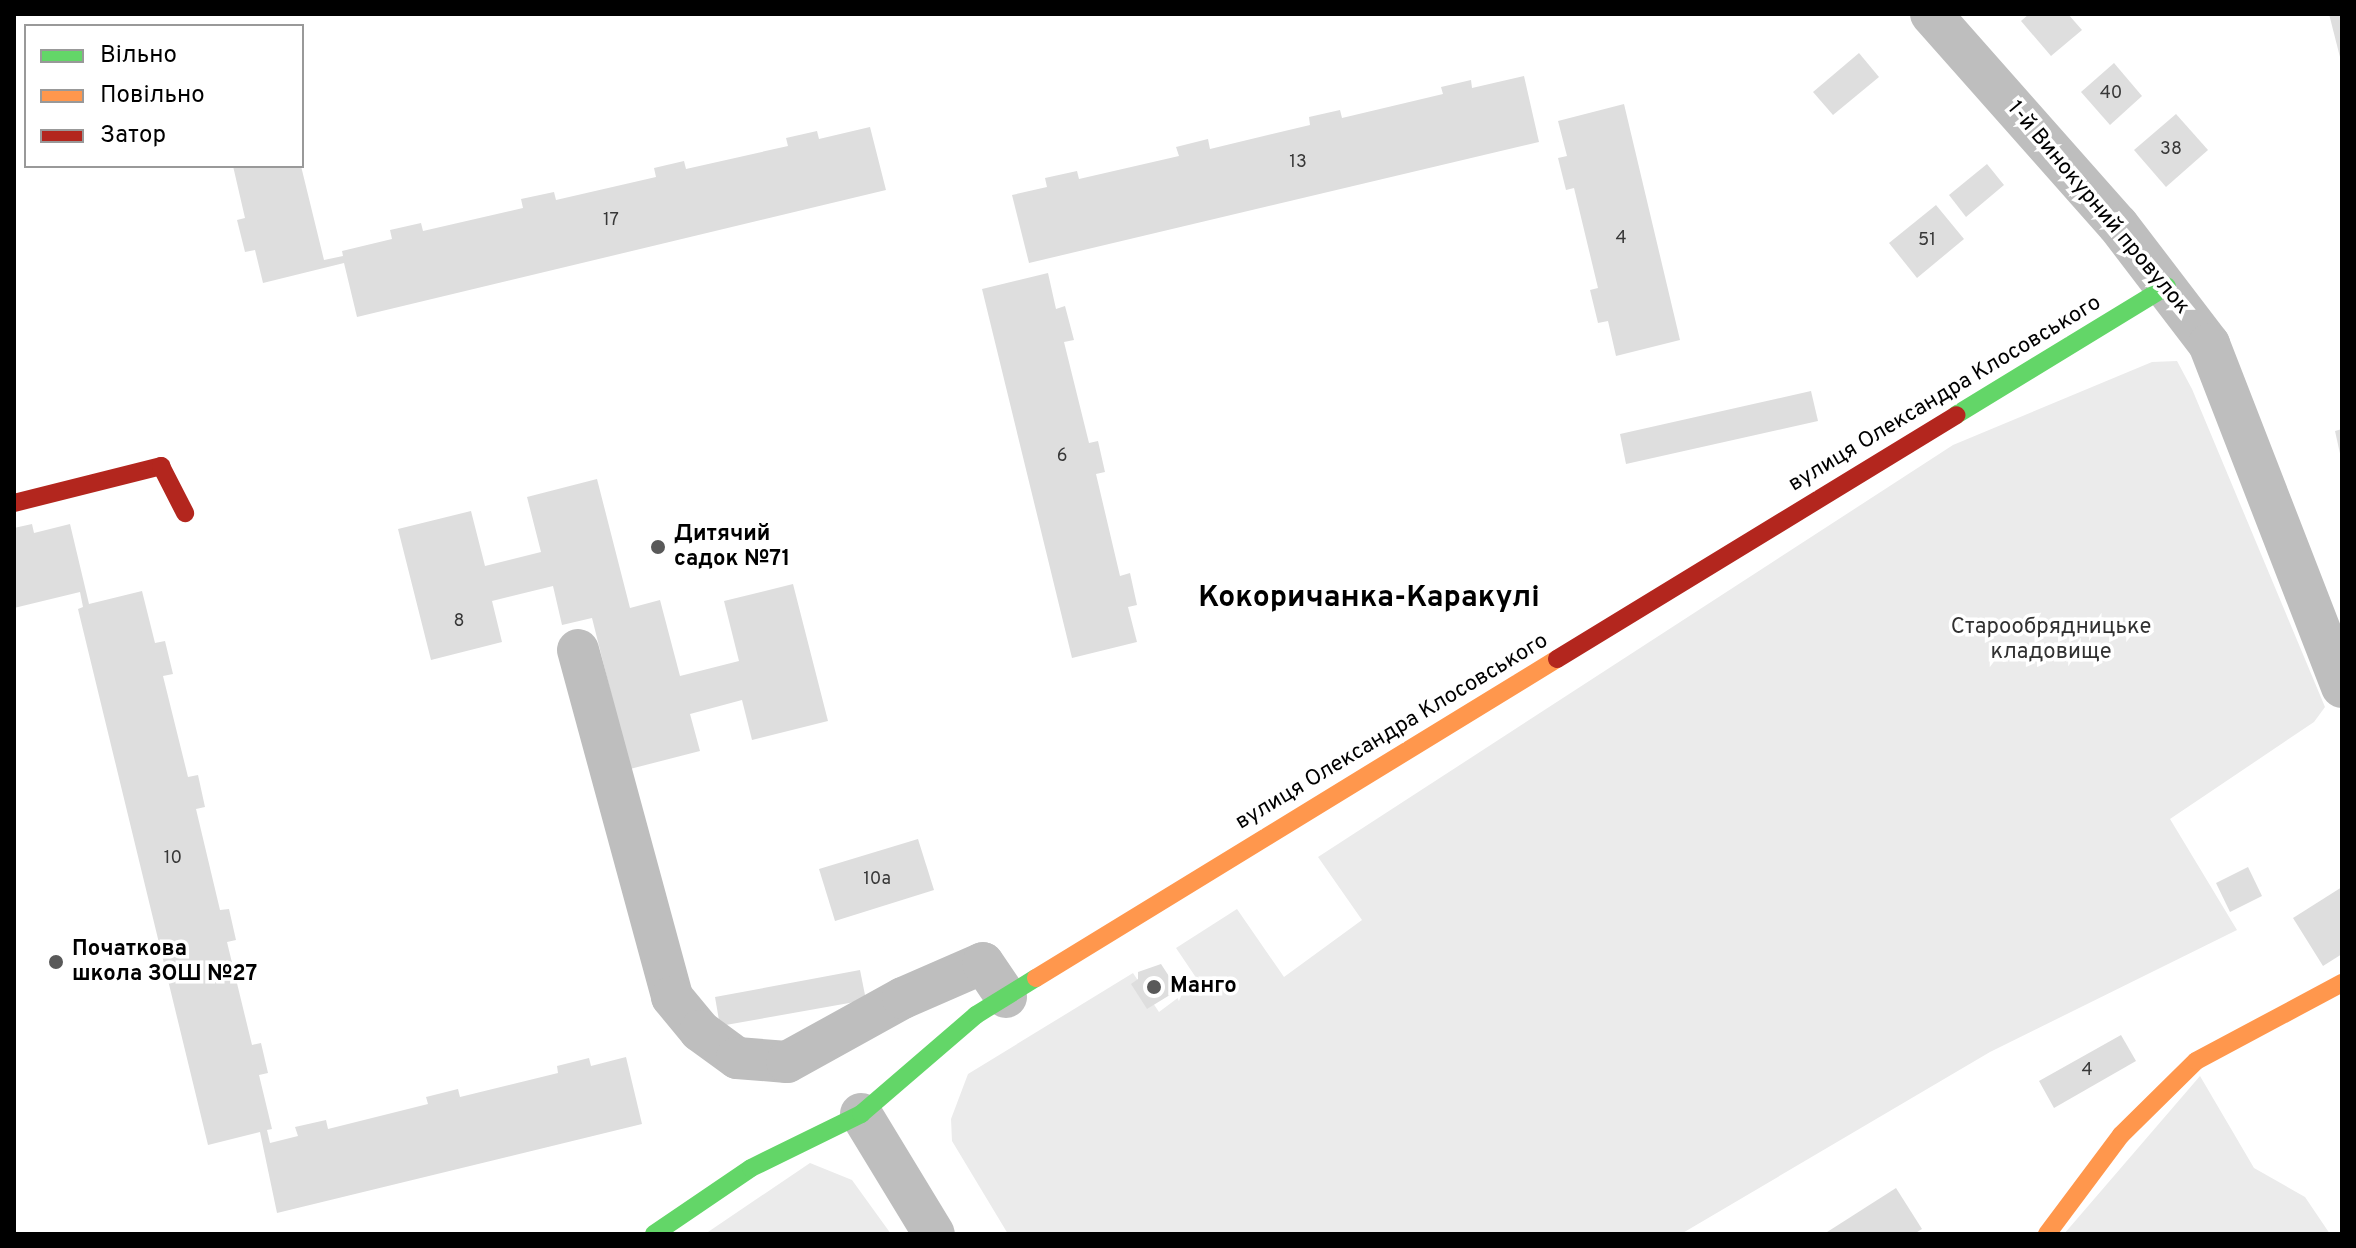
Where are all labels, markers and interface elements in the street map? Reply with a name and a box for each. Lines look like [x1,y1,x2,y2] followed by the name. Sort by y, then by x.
[24,24,304,168] legend
[100,41,177,71] text: Вільно
[100,81,205,111] text: Повільно
[2100,83,2122,105] house number: 40
[2001,96,2195,320] street label: 1-й Винокурний провулок
[100,121,166,151] text: Затор
[2160,139,2182,161] house number: 38
[1289,152,1307,174] house number: 13
[603,210,619,232] house number: 17
[1615,228,1627,250] house number: 4
[1918,230,1936,252] house number: 51
[1784,290,2106,498] street label: вулиця Олександра Клосовського
[1057,446,1067,468] house number: 6
[674,521,790,572] place label: Дитячий садок №71
[649,538,667,556] marker: Дитячий садок №71
[1198,581,1540,617] district label: Кокоричанка-Каракулі
[454,611,464,633] house number: 8
[1951,614,2151,666] park label: Старообрядницьке кладовище
[1231,628,1553,836] street label: вулиця Олександра Клосовського
[164,848,182,870] house number: 10
[863,869,891,891] house number: 10а
[72,936,257,988] place label: Початкова школа ЗОШ №27
[47,953,65,971] marker: Початкова школа ЗОШ №27
[1170,974,1237,1000] place label: Манго
[1145,978,1163,996] marker: Манго
[2081,1060,2093,1082] house number: 4

